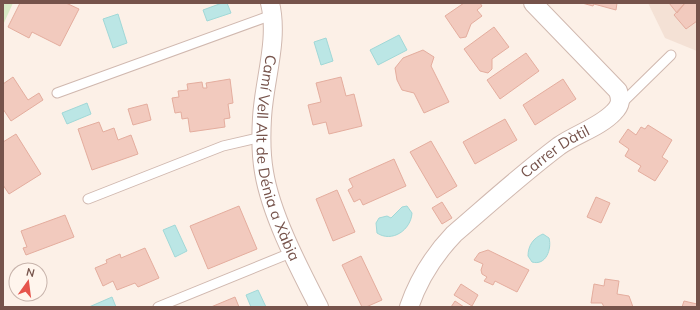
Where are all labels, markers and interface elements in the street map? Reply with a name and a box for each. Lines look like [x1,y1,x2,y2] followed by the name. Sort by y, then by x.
[252,54,304,264] street label: Camí Vell Alt de Dénia a Xàbia
[516,121,592,182] street label: Carrer Dàtil
[8,262,48,302] north arrow
[25,264,36,280] text: N

